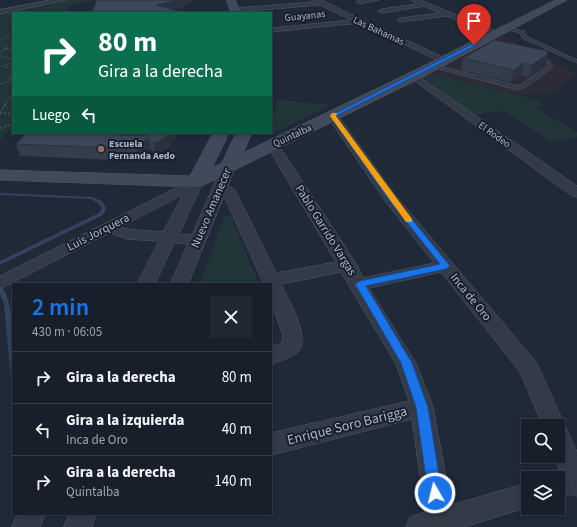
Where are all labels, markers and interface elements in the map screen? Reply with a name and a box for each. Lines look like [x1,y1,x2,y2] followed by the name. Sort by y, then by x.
[457,4,491,45] pin
[284,7,326,25] street label: Guayanas
[463,10,485,32] icon: arrive
[351,13,406,49] street label: Las Bahamas
[98,22,157,62] text: 80 m
[32,28,84,80] icon: right
[98,59,223,84] text: Gira a la derecha
[78,104,100,126] icon: left
[32,105,70,126] text: Luego
[475,118,513,151] street label: El Rodeo
[271,121,314,151] street label: Quintalba
[109,137,176,163] place label: Escuela Fernanda Aedo
[96,144,106,154] marker: Escuela Fernanda Aedo
[187,165,236,251] street label: Nuevo Amanecer
[291,182,360,279] street label: Pablo Garrido Vargas
[64,209,132,255] street label: Luis Jorquera
[446,270,495,325] street label: Inca de Oro
[32,290,89,325] text: 2 min
[210,296,252,338] button: close
[32,323,102,341] text: 430 m · 06:05
[32,367,54,389] icon: right
[66,367,176,388] text: Gira a la derecha
[222,367,252,388] text: 80 m
[285,401,409,451] street label: Enrique Soro Barigga
[66,410,185,431] text: Gira a la izquierda
[32,419,54,441] icon: left
[222,419,252,440] text: 40 m
[521,419,565,515] map controls
[521,419,565,463] button: search
[66,431,128,449] text: Inca de Oro
[66,462,176,483] text: Gira a la derecha
[32,471,54,493] icon: right
[214,471,252,492] text: 140 m
[521,471,565,515] button: layers
[414,472,456,514] position arrow
[66,483,120,501] text: Quintalba

